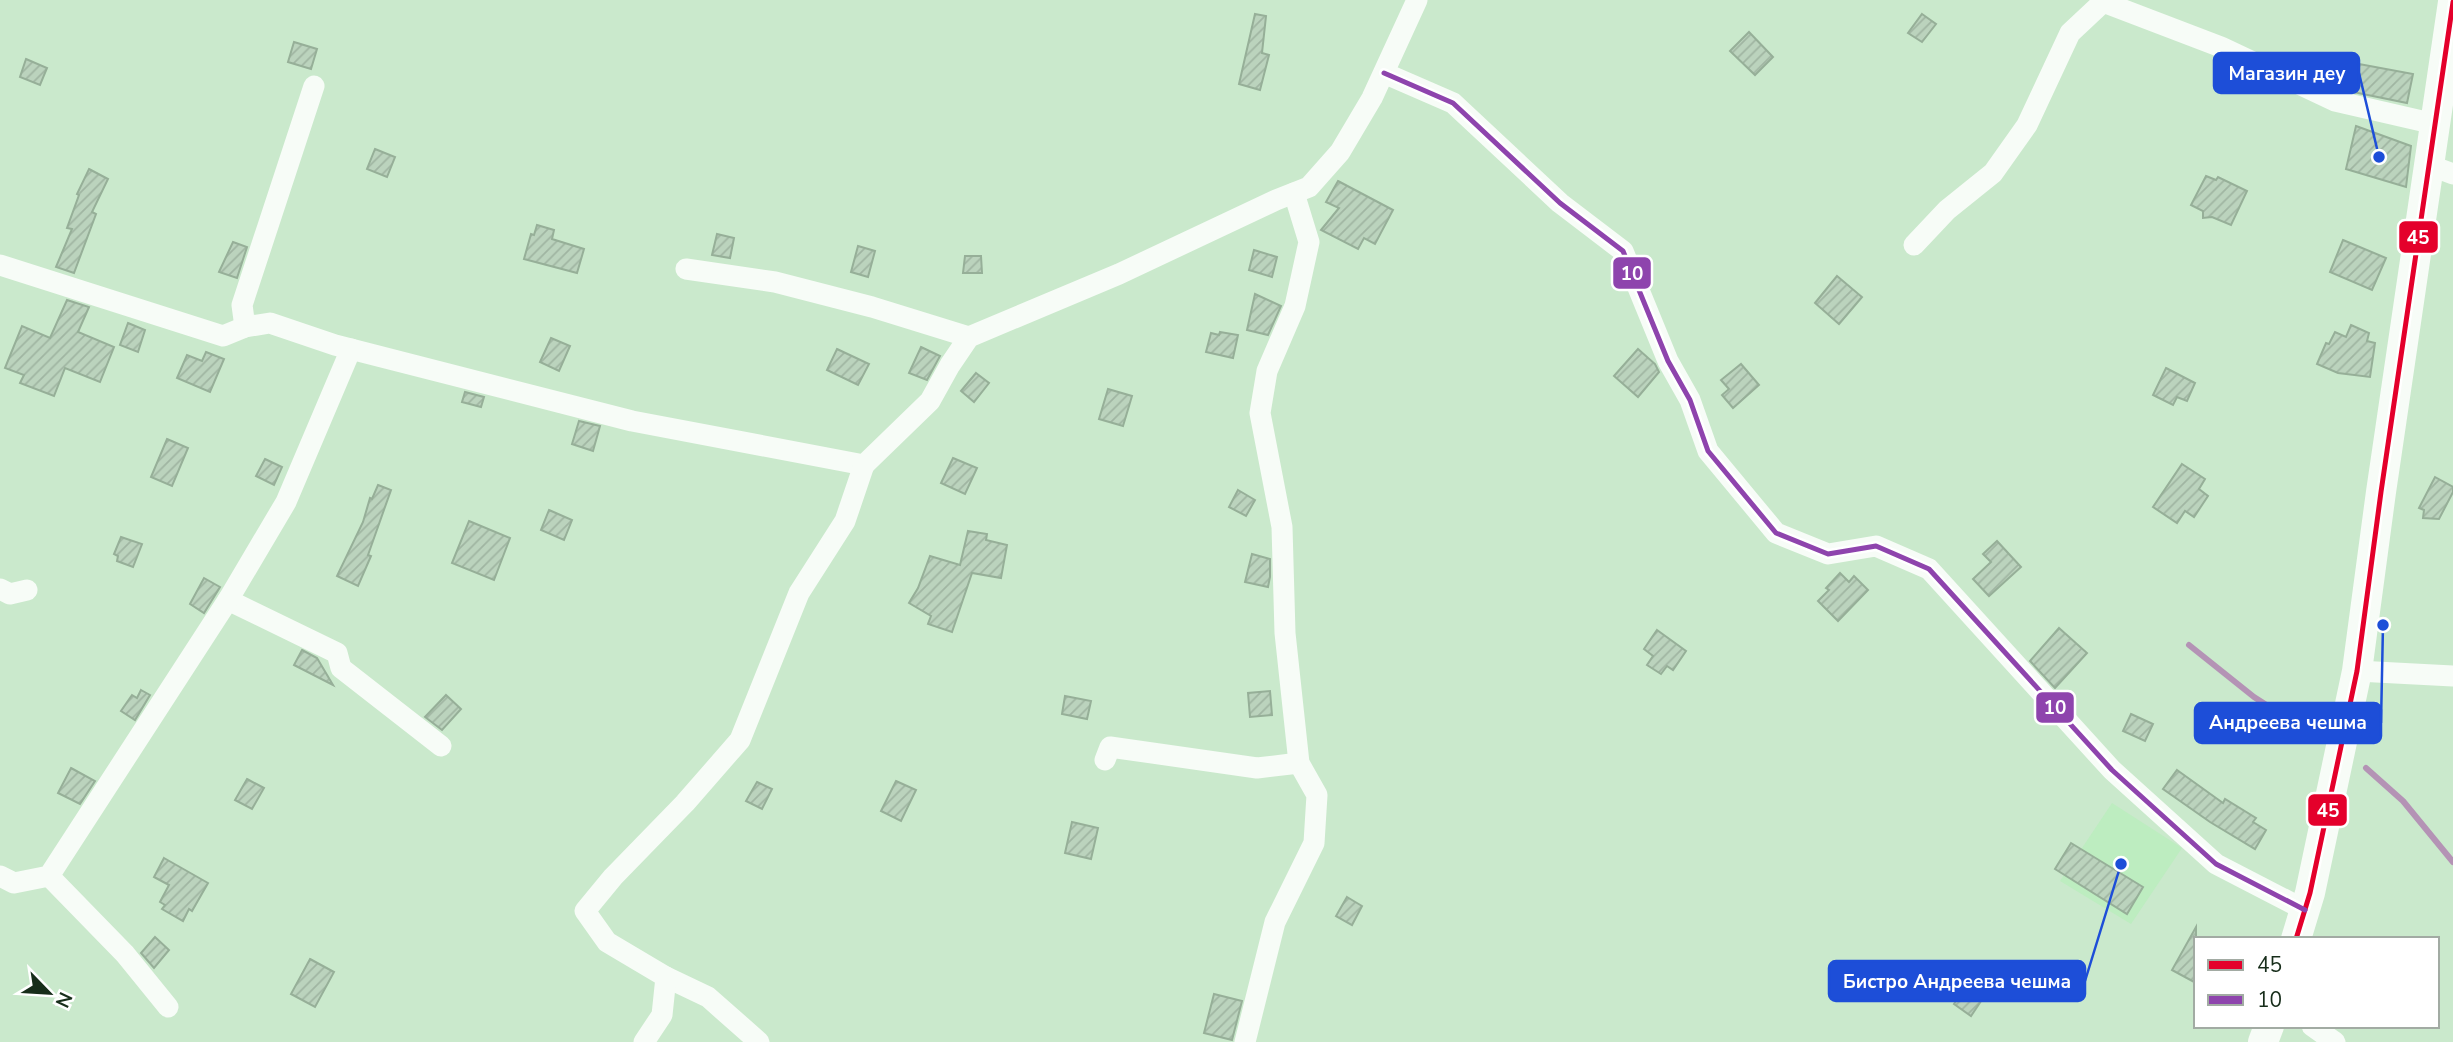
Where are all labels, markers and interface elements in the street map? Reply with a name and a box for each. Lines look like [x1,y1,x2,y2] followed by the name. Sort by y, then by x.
[2214,53,2359,93] callout: Магазин деу
[2229,61,2346,87] text: Магазин деу
[2398,220,2439,254] line badge: 45
[2407,225,2429,251] text: 45
[1612,256,1652,290] line badge: 10
[1621,261,1643,287] text: 10
[2035,691,2075,724] line badge: 10
[2044,695,2066,721] text: 10
[2195,703,2381,743] callout: Андреева чешма
[2209,710,2367,736] text: Андреева чешма
[2307,793,2348,827] line badge: 45
[2317,798,2339,824] text: 45
[2194,937,2439,1028] legend
[2257,951,2282,979] text: 45
[14,958,84,1028] north arrow
[1829,961,2085,1001] callout: Бистро Андреева чешма
[1843,969,2071,995] text: Бистро Андреева чешма
[2257,986,2282,1014] text: 10
[49,988,78,1012] text: N

